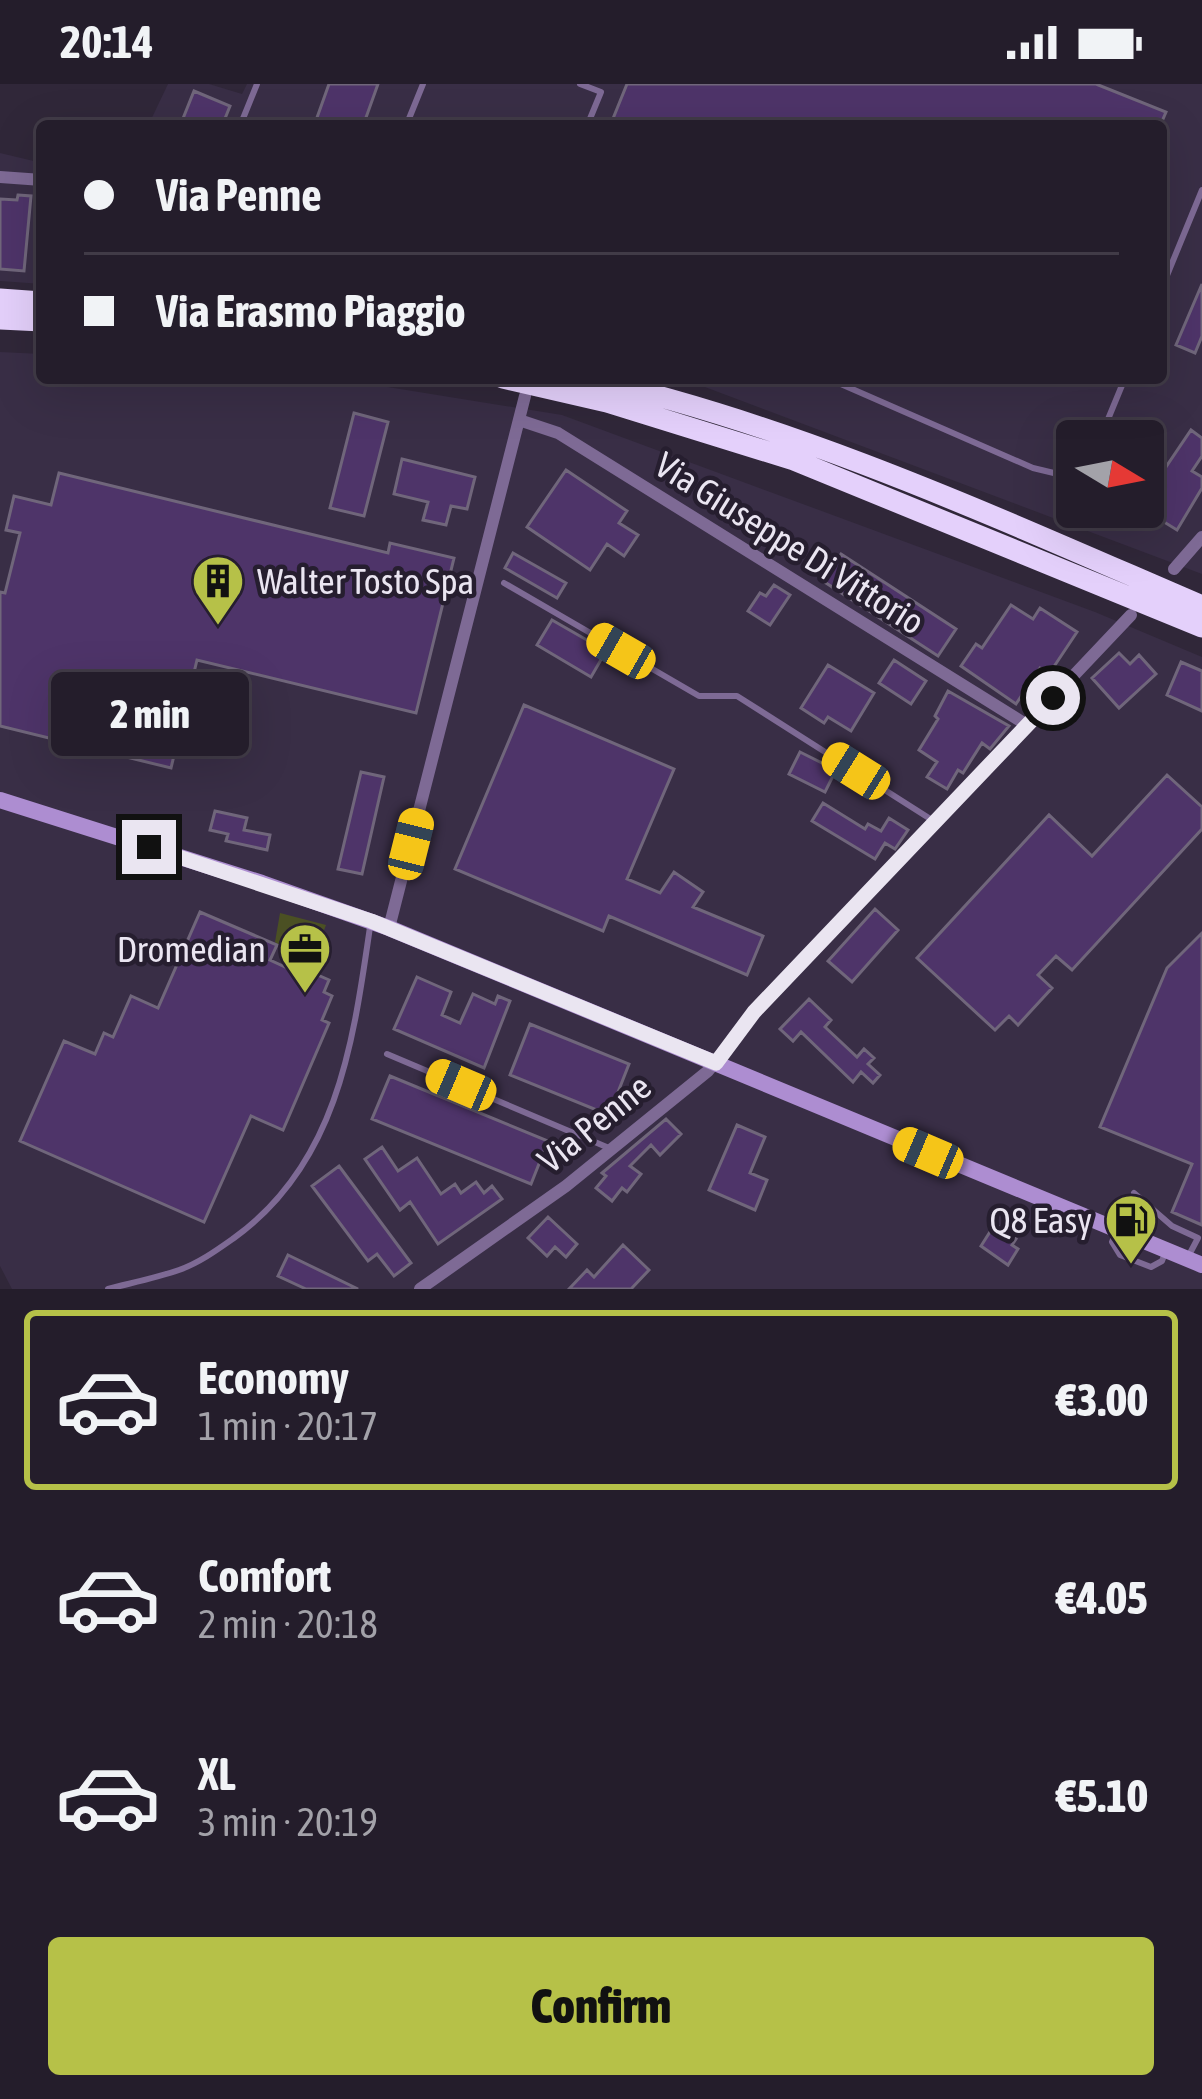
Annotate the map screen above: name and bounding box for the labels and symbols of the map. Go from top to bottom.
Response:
north arrow [1056,420,1164,528]
street label: Via Giuseppe Di Vittorio [648,443,932,643]
building icon: Walter Tosto Spa [190,553,246,627]
place label: Walter Tosto Spa [257,560,474,602]
car [581,617,661,685]
route start [1026,671,1080,725]
callout: 2 min [50,673,248,757]
car [816,737,896,805]
car [385,805,437,883]
route end [122,820,176,874]
office icon: Dromedian [277,921,333,995]
place label: Dromedian [117,928,266,970]
car [421,1054,501,1116]
street label: Via Penne [529,1065,659,1181]
car [888,1122,968,1184]
fuel station icon: Q8 Easy [1103,1192,1159,1266]
place label: Q8 Easy [990,1199,1092,1241]

